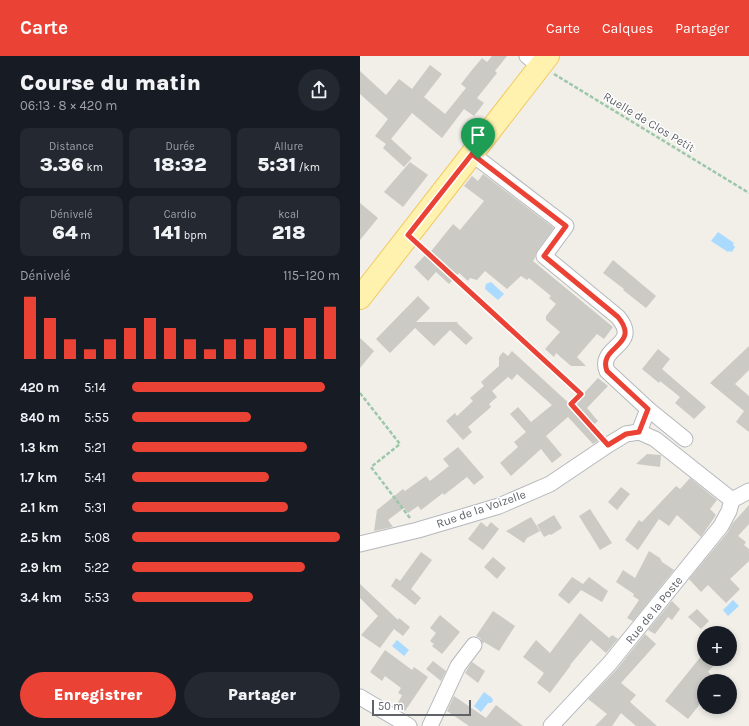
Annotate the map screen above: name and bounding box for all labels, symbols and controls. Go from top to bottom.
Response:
text: Carte [20,17,68,39]
text: Carte [546,20,580,37]
text: Calques [602,20,653,37]
text: Partager [675,20,729,37]
button: share [298,69,340,111]
text: Course du matin [20,70,201,96]
street label: Ruelle de Clos Petit [601,89,698,155]
text: 06:13 · 8 × 420 m [20,98,117,113]
pin [461,118,495,159]
icon: arrive [467,124,489,146]
text: Distance [49,140,94,153]
text: Durée [165,140,195,153]
text: Allure [274,140,303,153]
text: 3.36 [40,153,84,176]
text: 18:32 [153,153,207,176]
text: 5:31 [257,153,296,176]
text: km [84,161,103,174]
text: /km [296,161,320,174]
text: Dénivelé [50,208,93,221]
text: Cardio [164,208,196,221]
text: kcal [278,208,299,221]
text: 64 [52,221,78,244]
text: 141 [153,221,181,244]
text: 218 [272,221,306,244]
text: m [78,229,91,242]
text: bpm [181,229,207,242]
text: Dénivelé [20,268,71,283]
text: 115–120 m [283,268,340,283]
text: 420 m [20,380,59,395]
text: 5:14 [84,380,106,395]
text: 840 m [20,410,60,425]
text: 5:55 [84,410,109,425]
text: 1.3 km [20,440,59,455]
text: 5:21 [84,440,106,455]
text: 1.7 km [20,470,57,485]
text: 5:41 [84,470,106,485]
street label: Rue de la Voizelle [434,487,528,531]
text: 2.1 km [20,500,59,515]
text: 5:31 [84,500,106,515]
text: 2.5 km [20,530,62,545]
text: 5:08 [84,530,110,545]
text: 2.9 km [20,560,62,575]
text: 5:22 [84,560,109,575]
street label: Rue de la Poste [623,573,685,647]
text: 3.4 km [20,590,62,605]
text: 5:53 [84,590,109,605]
map controls [697,626,737,714]
button: + [697,626,737,666]
button: Enregistrer [20,672,176,718]
button: Partager [184,672,340,718]
button: − [697,674,737,714]
scale bar [372,698,471,717]
text: 50 m [378,700,404,713]

